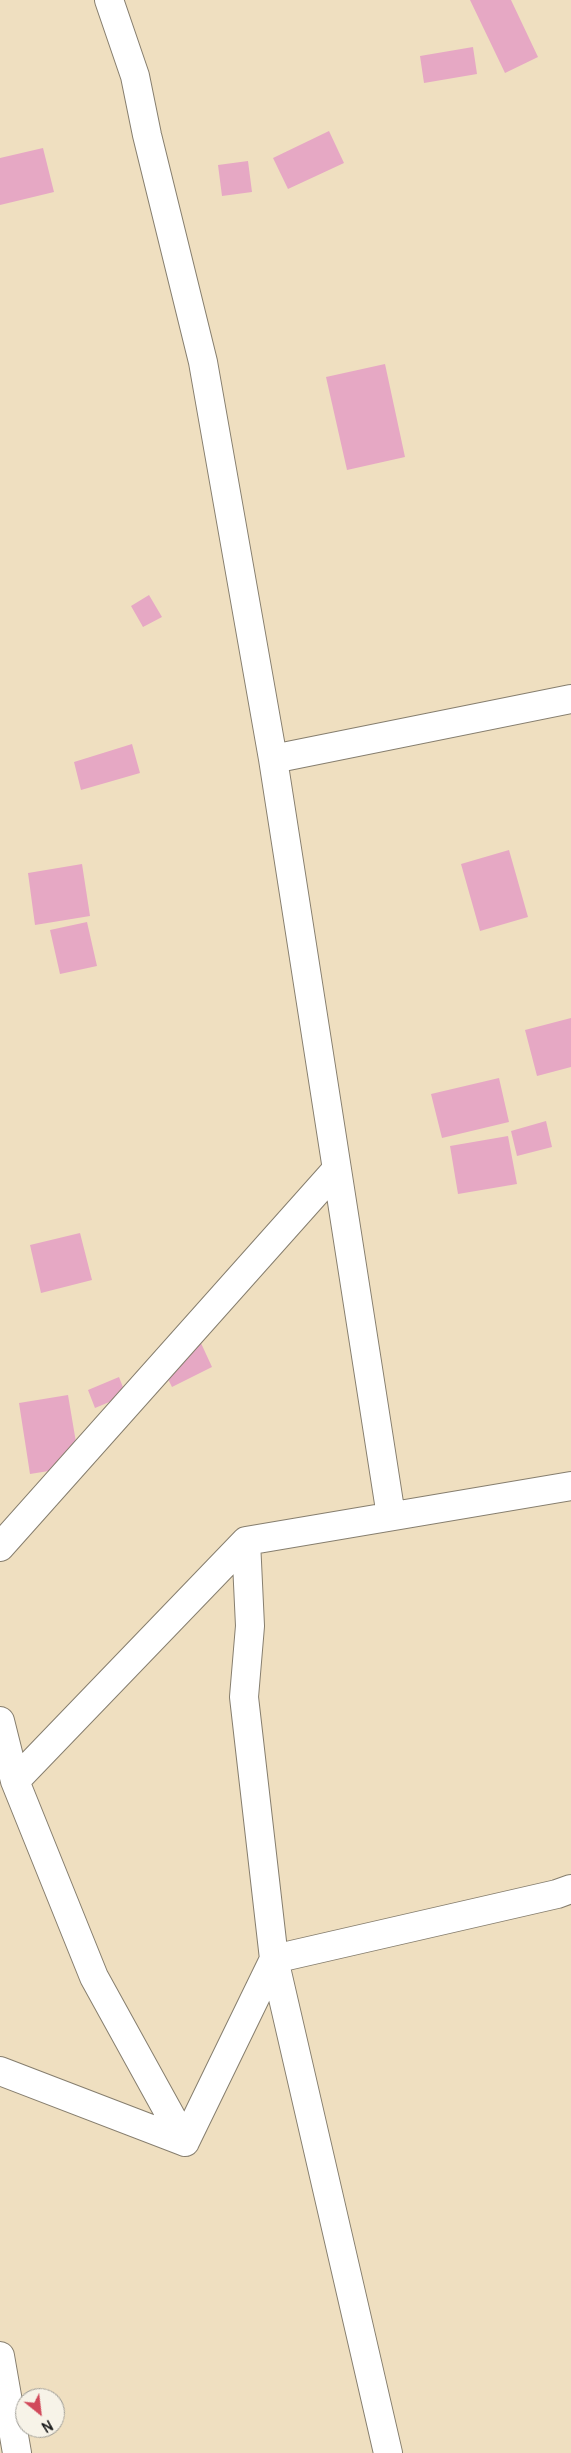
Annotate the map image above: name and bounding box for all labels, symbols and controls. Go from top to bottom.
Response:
north arrow [15,2388,65,2438]
text: N [39,2416,55,2435]

